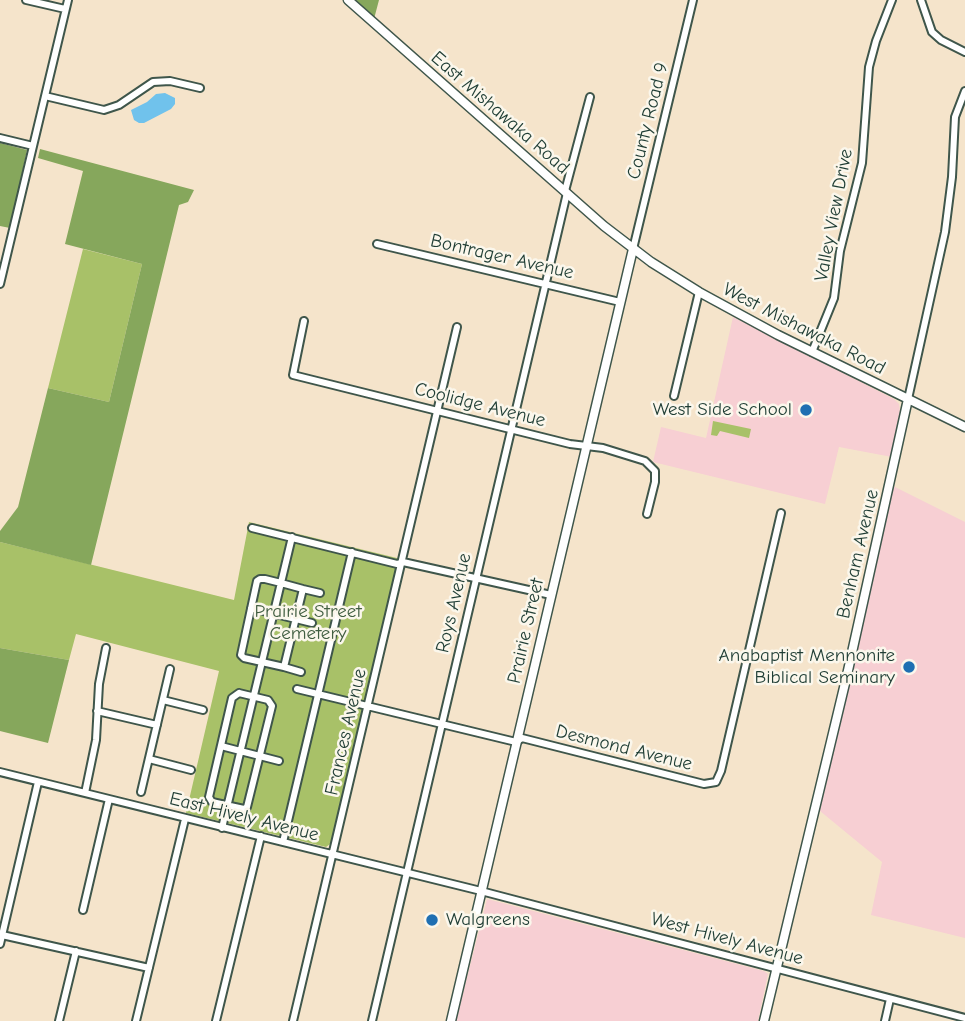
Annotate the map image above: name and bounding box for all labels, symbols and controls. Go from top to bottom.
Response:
street label: East Mishawaka Road [426,47,574,179]
street label: County Road 9 [622,60,674,182]
street label: Valley View Drive [810,147,858,283]
street label: Bontrager Avenue [428,229,576,285]
street label: West Mishawaka Road [719,278,889,380]
street label: Coolidge Avenue [412,378,548,432]
place label: West Side School [653,399,792,421]
marker: West Side School [798,402,814,418]
street label: Benham Avenue [832,487,884,621]
street label: Roys Avenue [431,551,477,655]
street label: Prairie Street [503,576,549,686]
park label: Prairie Street Cemetery [254,601,362,645]
place label: Anabaptist Mennonite Biblical Seminary [719,645,895,689]
marker: Anabaptist Mennonite Biblical Seminary [901,659,917,675]
street label: Frances Avenue [320,666,372,798]
street label: Desmond Avenue [553,720,695,776]
street label: East Hively Avenue [167,787,321,847]
street label: West Hively Avenue [649,908,805,970]
place label: Walgreens [446,909,530,931]
marker: Walgreens [424,912,440,928]

